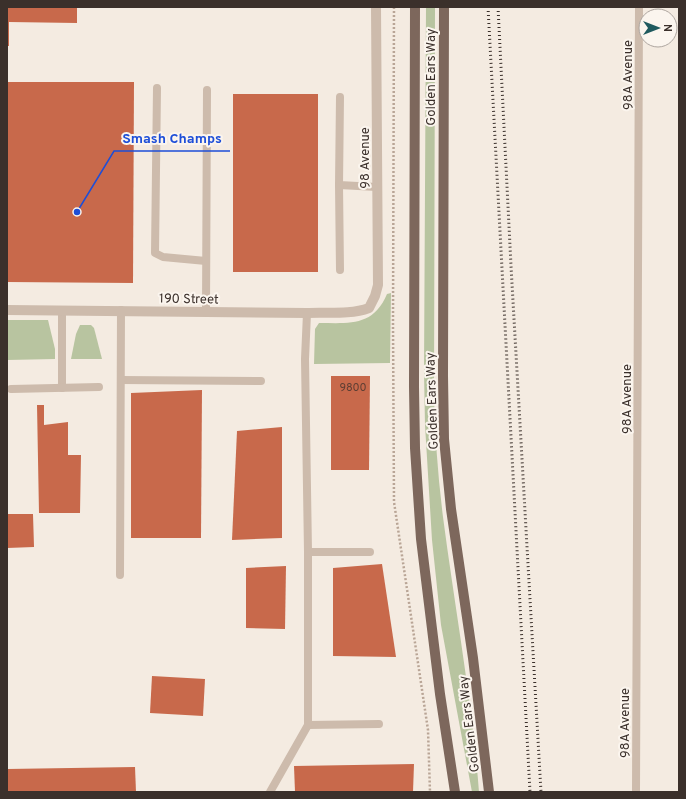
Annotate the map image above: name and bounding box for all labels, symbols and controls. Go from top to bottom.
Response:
north arrow [638,8,678,48]
text: N [660,24,674,32]
street label: Golden Ears Way [424,28,440,126]
street label: 98A Avenue [621,40,637,110]
callout: Smash Champs [114,125,230,151]
street label: 98 Avenue [358,127,374,189]
text: Smash Champs [122,131,222,148]
street label: 190 Street [159,291,219,309]
street label: Golden Ears Way [423,352,443,450]
street label: 98A Avenue [620,364,636,434]
house number: 9800 [339,381,367,395]
street label: Golden Ears Way [456,674,484,773]
street label: 98A Avenue [618,688,634,758]

